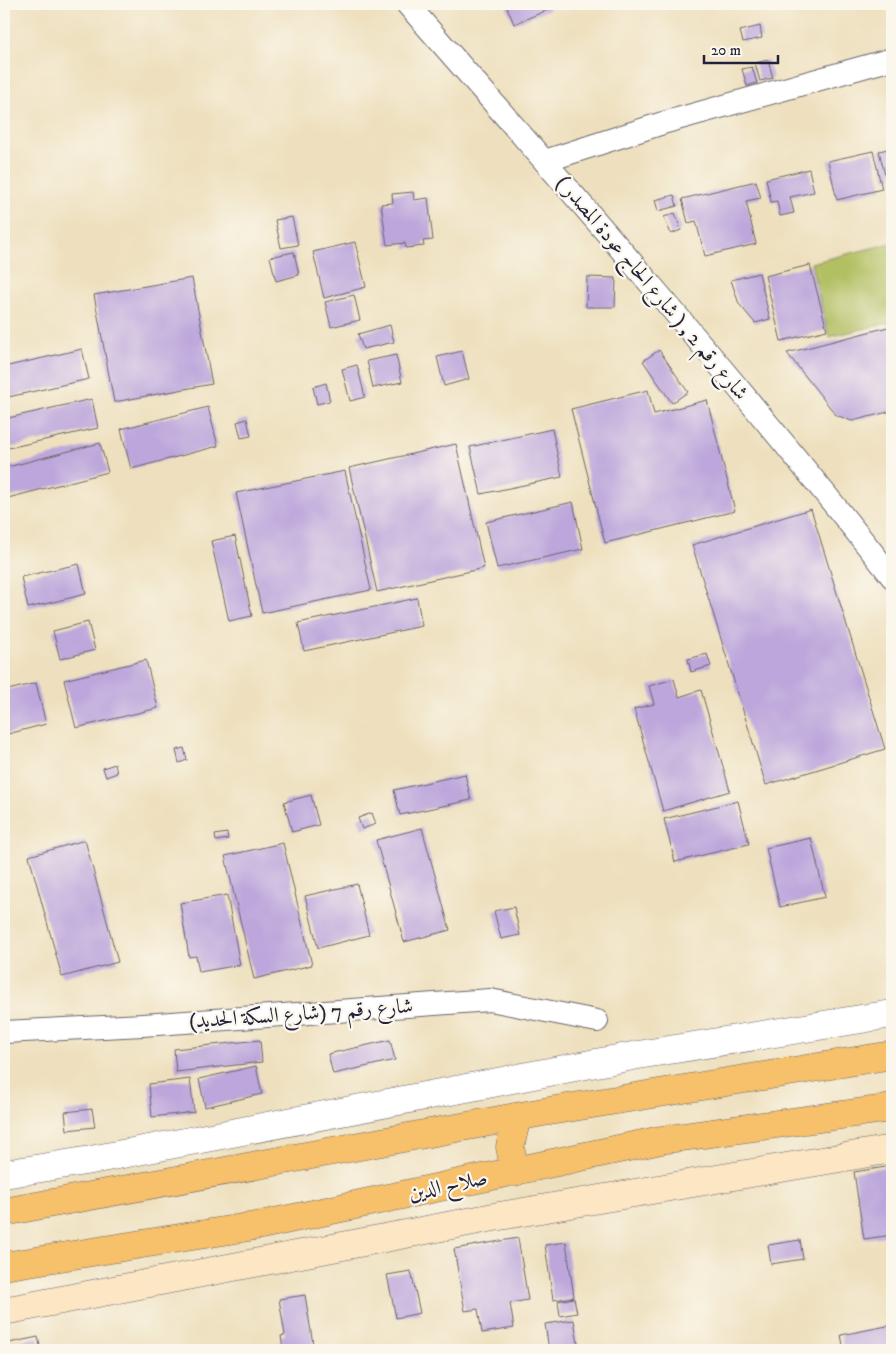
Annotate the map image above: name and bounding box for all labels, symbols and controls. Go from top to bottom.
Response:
scale bar [704,32,777,64]
text: 20 m [711,41,741,60]
street label: شارع رقم 2 , ( شارع الحاج عودة المصدر ) [546,170,754,410]
street label: شارع رقم 7 (شارع السكة الحديد) [188,993,414,1041]
street label: صلاح الدين [406,1165,491,1212]

